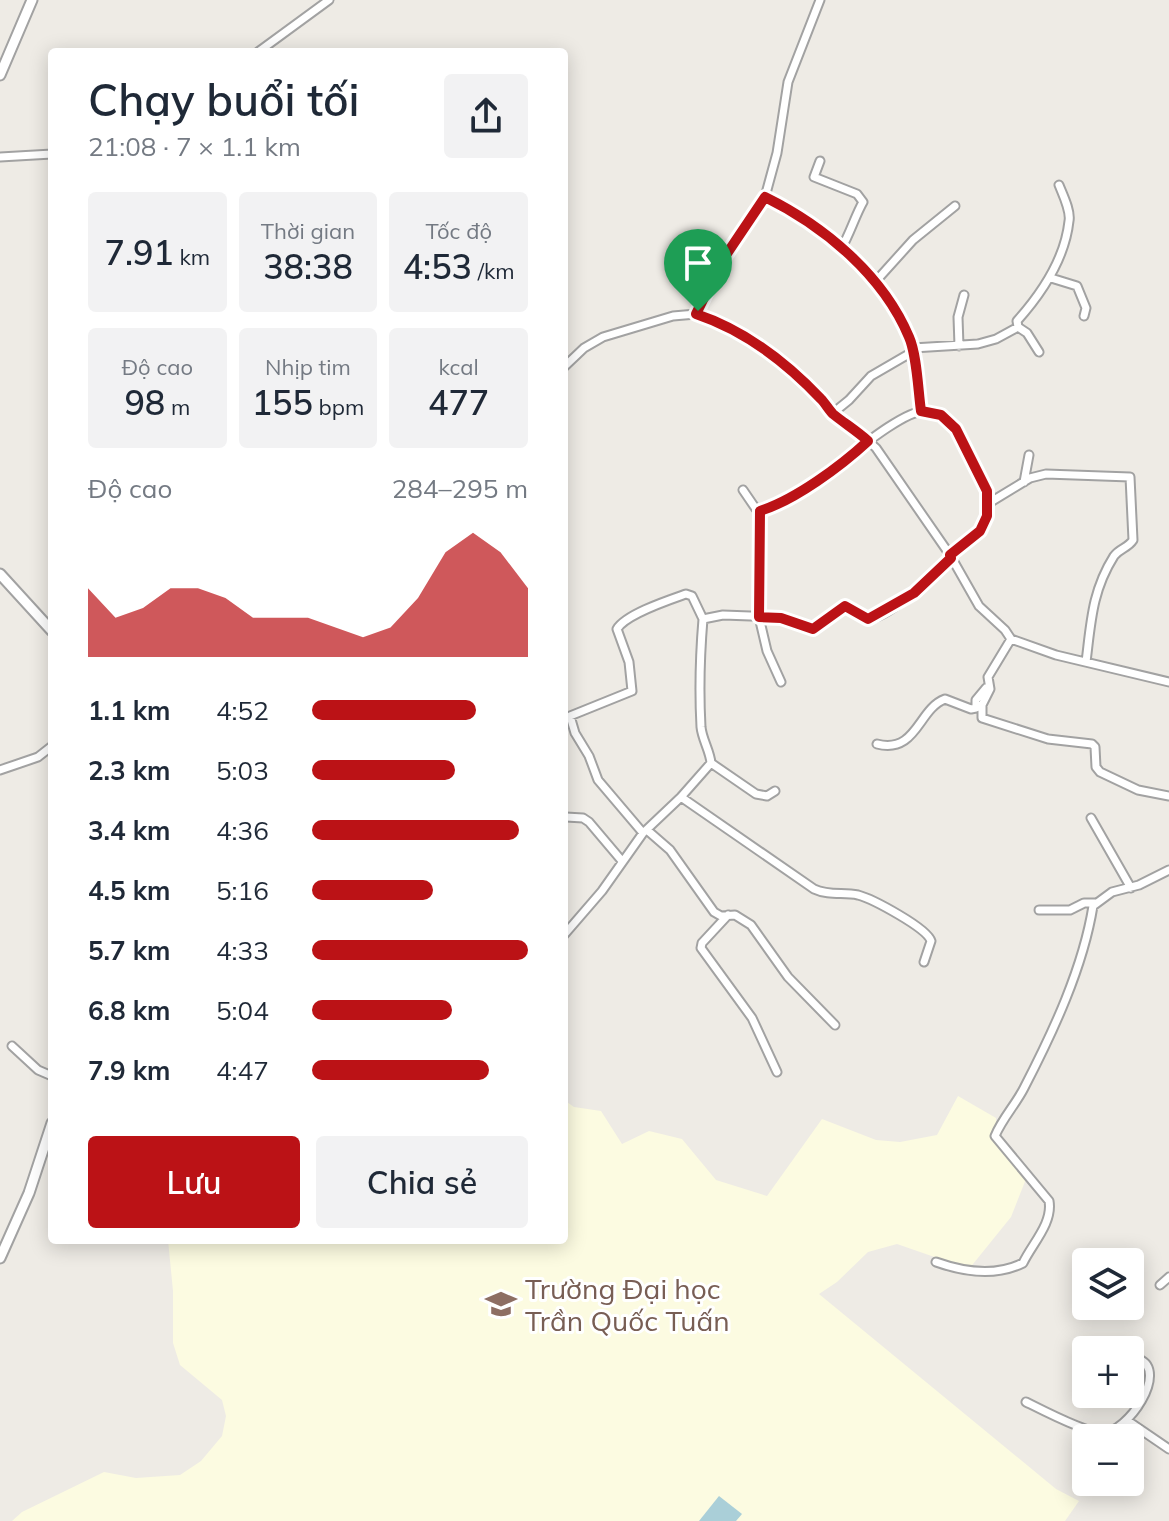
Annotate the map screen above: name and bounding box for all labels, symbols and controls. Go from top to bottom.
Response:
text: Chạy buổi tối [88,72,359,127]
button: share [444,74,528,158]
text: 21:08 · 7 × 1.1 km [88,130,301,163]
text: Thời gian [261,217,355,245]
text: Tốc độ [425,217,492,245]
pin [664,229,732,311]
text: 7.91 [105,231,174,274]
icon: arrive [676,241,720,285]
text: km [174,243,210,271]
text: 38:38 [263,245,353,288]
text: 4:53 [403,245,472,288]
text: /km [472,257,515,285]
text: Độ cao [122,353,193,381]
text: Nhịp tim [265,353,351,381]
text: kcal [439,353,479,381]
text: 98 [124,381,165,424]
text: 155 [252,381,313,424]
text: 477 [428,381,489,424]
text: m [165,393,190,421]
text: bpm [313,393,364,421]
text: Độ cao [88,472,172,505]
text: 284–295 m [392,472,528,505]
text: 1.1 km [88,694,171,727]
text: 4:52 [216,694,269,727]
text: 2.3 km [88,754,171,787]
text: 5:03 [216,754,269,787]
text: 3.4 km [88,814,171,847]
text: 4:36 [216,814,269,847]
text: 4.5 km [88,874,171,907]
text: 5:16 [216,874,269,907]
text: 5.7 km [88,934,171,967]
text: 4:33 [216,934,269,967]
text: 6.8 km [88,994,171,1027]
text: 5:04 [216,994,269,1027]
text: 7.9 km [88,1054,171,1087]
text: 4:47 [216,1054,269,1087]
button: Lưu [88,1136,300,1228]
button: Chia sẻ [316,1136,528,1228]
map controls [1072,1248,1144,1496]
button: layers [1072,1248,1144,1320]
place label: Trường Đại học Trần Quốc Tuấn [525,1271,730,1338]
school or university icon: Trường Đại học Trần Quốc Tuấn [484,1287,518,1321]
button: + [1072,1336,1144,1408]
button: − [1072,1424,1144,1496]

